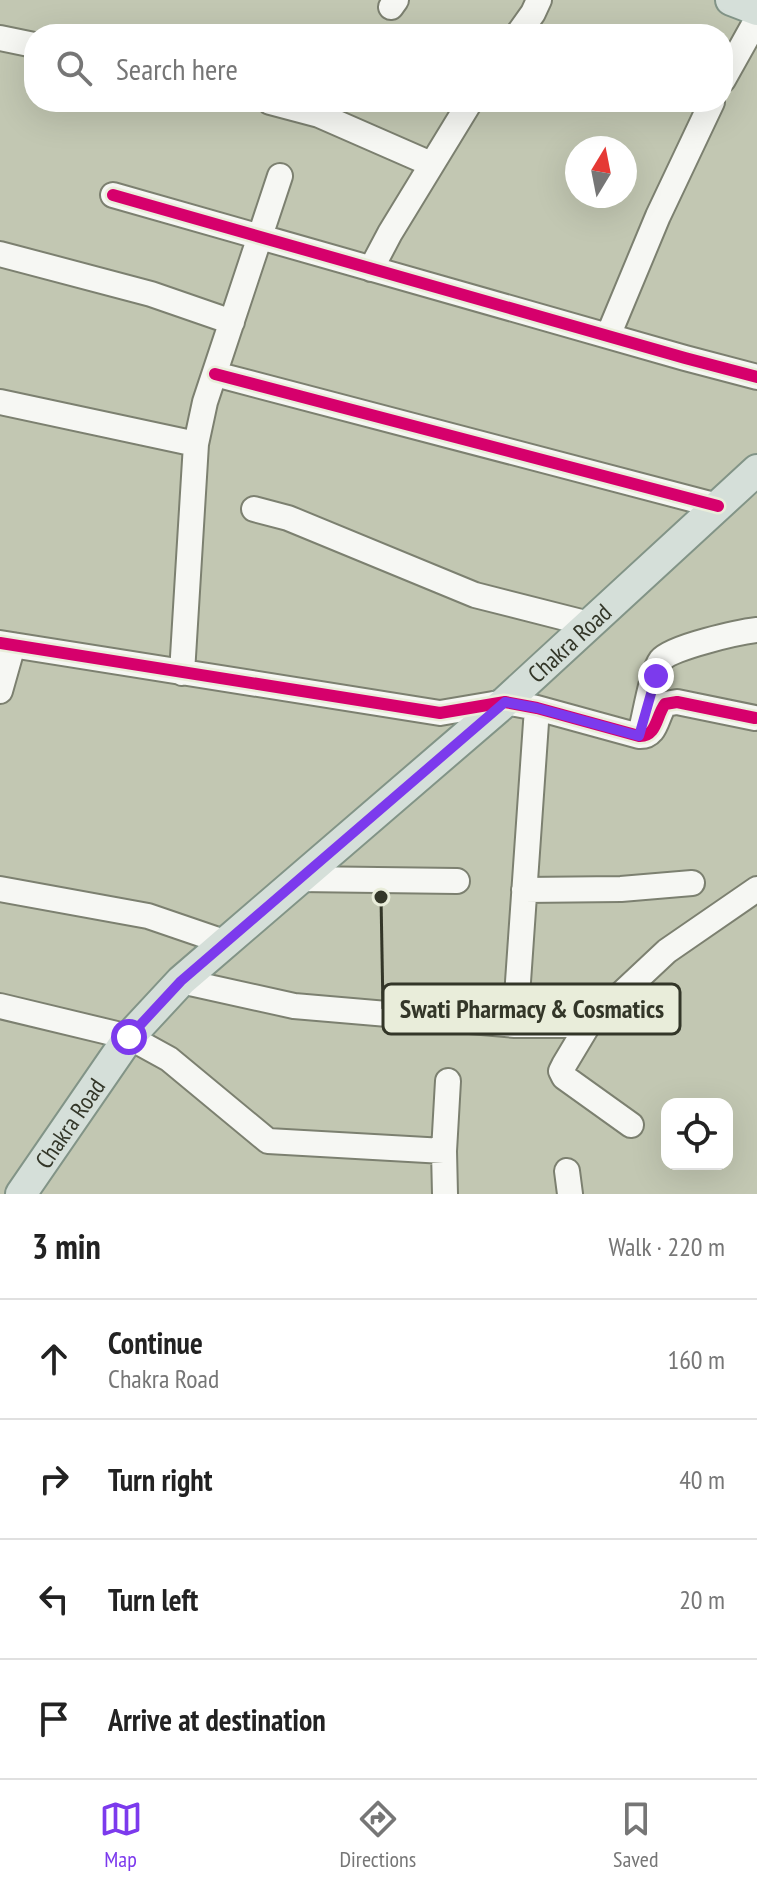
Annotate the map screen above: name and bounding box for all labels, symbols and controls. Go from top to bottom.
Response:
search box [24,24,733,112]
icon: search [52,46,96,90]
text: Search here [116,49,238,88]
north arrow [565,136,637,208]
street label: Chakra Road [521,597,618,689]
route end [638,658,674,694]
callout: Swati Pharmacy & Cosmatics [383,984,680,1034]
text: Swati Pharmacy & Cosmatics [400,992,664,1025]
route start [111,1019,147,1055]
street label: Chakra Road [28,1072,112,1174]
map controls [661,1098,733,1170]
button: locate [661,1098,733,1170]
text: 3 min [32,1224,101,1268]
text: Walk · 220 m [608,1230,725,1263]
text: Continue [108,1323,203,1362]
icon: ahead [32,1337,76,1381]
text: 160 m [667,1343,725,1376]
text: Chakra Road [108,1362,219,1395]
icon: right [32,1457,76,1501]
text: Turn right [108,1460,212,1499]
text: 40 m [679,1463,725,1496]
icon: left [32,1577,76,1621]
text: Turn left [108,1580,198,1619]
text: 20 m [679,1583,725,1616]
icon: arrive [32,1697,76,1741]
text: Arrive at destination [108,1700,326,1739]
tab: Map [99,1797,143,1873]
tab: Directions [340,1797,416,1873]
tab: Saved [613,1797,658,1873]

